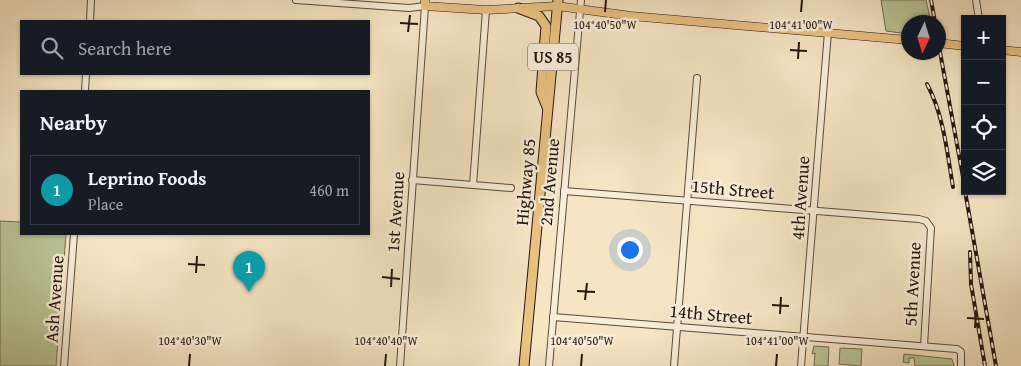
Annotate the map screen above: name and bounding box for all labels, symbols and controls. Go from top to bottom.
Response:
north arrow [901,15,946,60]
map controls [961,15,1006,195]
button: + [961,15,1006,60]
text: 104°40'50"W [573,16,637,33]
text: 104°41'00"W [769,16,833,33]
search box [20,20,370,75]
icon: search [38,34,66,62]
text: Search here [78,34,172,62]
road number: US 85 [528,44,578,70]
button: − [961,60,1006,105]
button: locate [961,105,1006,150]
text: Nearby [40,107,107,138]
street label: Highway 85 [508,137,542,227]
street label: 2nd Avenue [532,137,566,227]
button: layers [961,150,1006,195]
street label: 4th Avenue [784,155,816,241]
text: Leprino Foods [88,164,207,192]
street label: 1st Avenue [379,170,411,254]
street label: 15th Street [690,172,776,206]
text: 1 [53,178,61,202]
text: 460 m [309,178,349,202]
text: Place [88,192,123,216]
your location [617,237,643,263]
street label: 5th Avenue [896,241,928,327]
pin: 1 [233,251,265,292]
street label: Ash Avenue [37,254,71,344]
street label: 14th Street [668,297,754,331]
text: 104°40'30"W [158,332,222,349]
text: 104°40'40"W [354,332,418,349]
text: 104°40'50"W [550,332,614,349]
text: 104°41'00"W [745,332,809,349]

